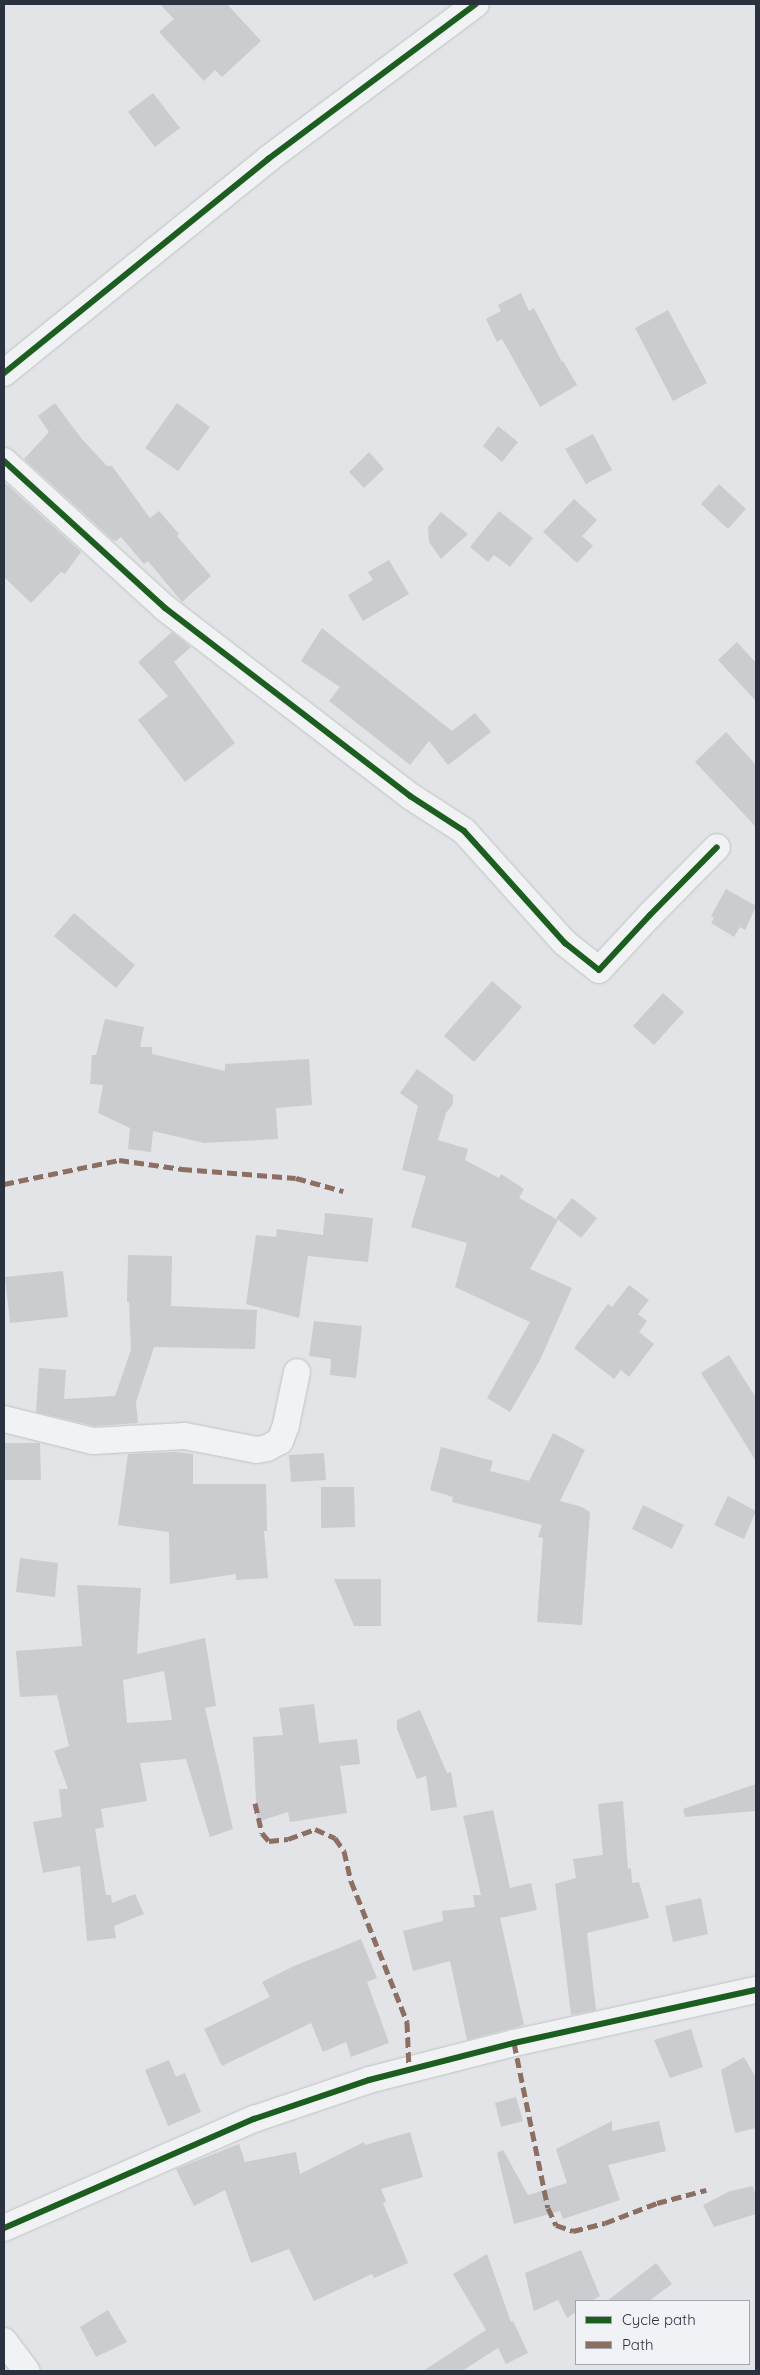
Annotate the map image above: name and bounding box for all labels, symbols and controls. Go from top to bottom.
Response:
legend [575,2300,750,2365]
text: Cycle path [622,2310,696,2329]
text: Path [622,2335,654,2354]

